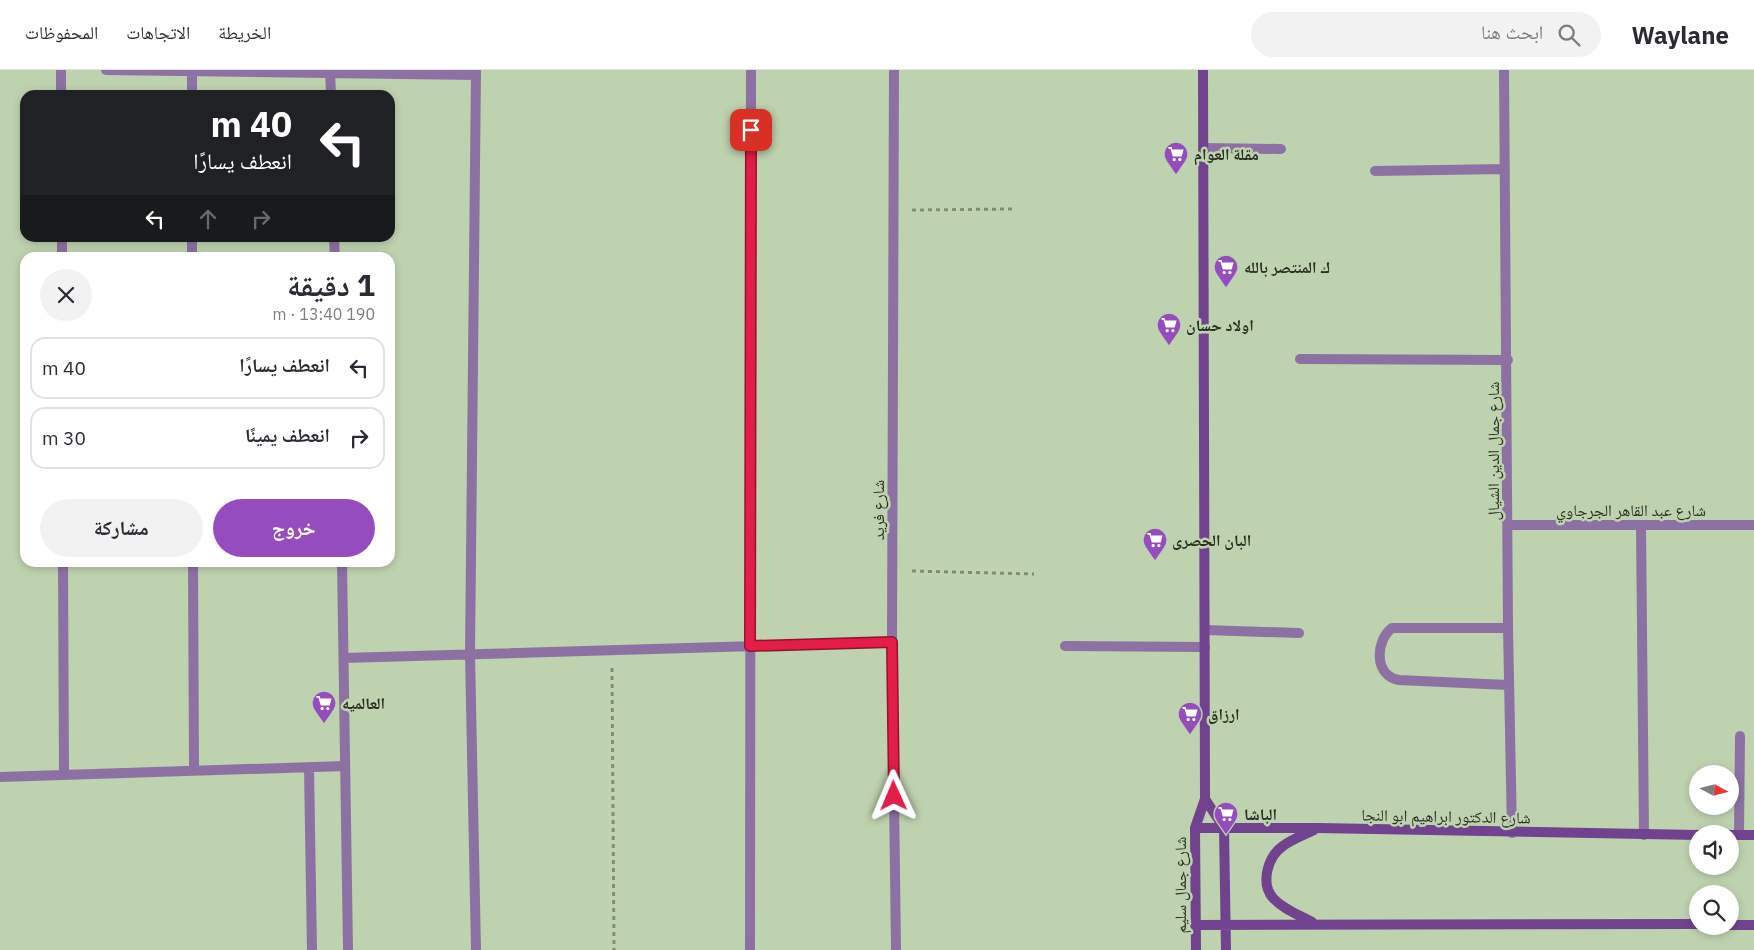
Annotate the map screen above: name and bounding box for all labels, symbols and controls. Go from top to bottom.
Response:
search box [1251,12,1601,57]
text: Waylane [1631,19,1729,51]
text: ابحث هنا [1481,20,1543,44]
text: المحفوظات [25,21,98,44]
text: الاتجاهات [126,21,190,44]
text: الخريطة [218,21,271,44]
icon: search [1555,21,1583,49]
text: 40 m [210,101,292,147]
pin [730,109,772,151]
icon: left [310,110,375,175]
icon: arrive [737,116,765,144]
supermarket icon: مقلة العوام [1163,141,1189,175]
place label: مقلة العوام [1194,144,1259,166]
text: انعطف يسارًا [193,146,292,175]
icon: left [141,205,169,233]
icon: ahead [194,205,222,233]
icon: right [247,205,275,233]
supermarket icon: ك المنتصر بالله [1213,254,1239,288]
place label: ك المنتصر بالله [1244,257,1330,277]
text: 1 دقيقة [287,265,375,304]
button: close [40,269,92,321]
text: 190 m · 13:40 [273,304,375,324]
supermarket icon: اولاد حسان [1156,312,1182,346]
place label: اولاد حسان [1186,315,1254,335]
text: انعطف يسارًا [239,353,330,377]
icon: left [345,354,373,382]
text: 40 m [42,356,86,380]
street label: شارع جمال الدين الشيال [1483,382,1504,520]
text: انعطف يمينًا [245,423,330,447]
icon: right [345,424,373,452]
text: 30 m [42,426,86,450]
street label: شارع فريد [868,480,889,540]
button: مشاركة [40,499,203,557]
button: خروج [213,499,375,557]
street label: شارع عبد القاهر الجرجاوي [1556,500,1706,523]
supermarket icon: البان الحصرى [1142,527,1168,561]
place label: البان الحصرى [1172,530,1251,550]
supermarket icon: العالميه [311,690,337,724]
place label: العالميه [342,693,385,713]
supermarket icon: ارزاق [1177,701,1203,735]
place label: ارزاق [1208,704,1240,724]
north arrow [1689,765,1739,815]
map controls [1689,765,1739,935]
position arrow [867,769,919,821]
supermarket icon: الباشا [1213,801,1239,835]
place label: الباشا [1244,804,1277,824]
street label: شارع الدكتور ابراهيم ابو النجا [1361,805,1531,828]
button: sound [1689,825,1739,875]
street label: شارع جمال سليم [1170,837,1191,933]
button: search [1689,885,1739,935]

